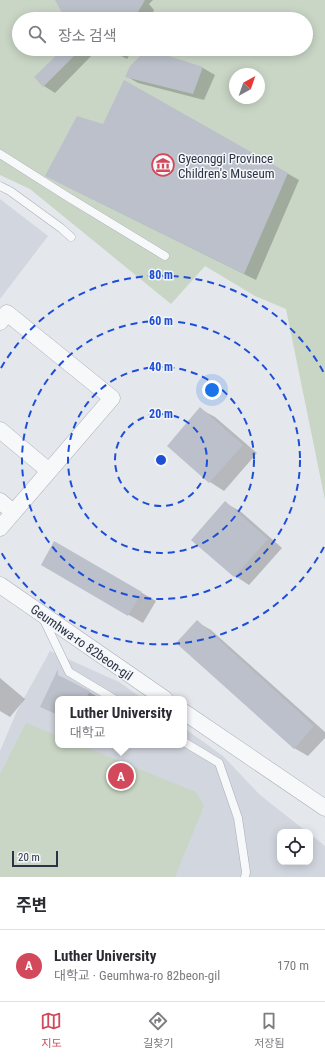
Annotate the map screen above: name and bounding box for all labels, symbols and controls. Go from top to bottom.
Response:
search box [12,12,313,56]
icon: search [26,23,48,45]
text: 장소 검색 [58,27,117,45]
north arrow [229,68,265,104]
place label: Gyeonggi Province Children's Museum [178,151,275,181]
museum icon: Gyeonggi Province Children's Museum [150,152,176,178]
text: 80 m [149,268,173,282]
text: 60 m [149,314,173,328]
text: 40 m [149,360,173,374]
your location [202,380,222,400]
text: 20 m [149,407,173,421]
centre of rings [154,453,168,467]
street label: Geumhwa-ro 82beon-gil [28,602,136,683]
popup [55,696,187,748]
text: Luther University [70,704,172,722]
text: 대학교 [70,725,106,740]
pin: A [108,761,134,791]
map controls [277,829,313,865]
button: locate [277,829,313,865]
scale bar [12,849,58,868]
text: 20 m [18,851,40,864]
text: 주변 [16,895,47,915]
text: Luther University [54,947,156,965]
text: A [25,958,33,973]
text: 170 m [277,958,309,973]
text: 대학교 · Geumhwa-ro 82beon-gil [54,968,220,983]
tab: 지도 [40,1010,62,1050]
tab: 길찾기 [143,1010,174,1050]
tab: 저장됨 [254,1010,285,1050]

